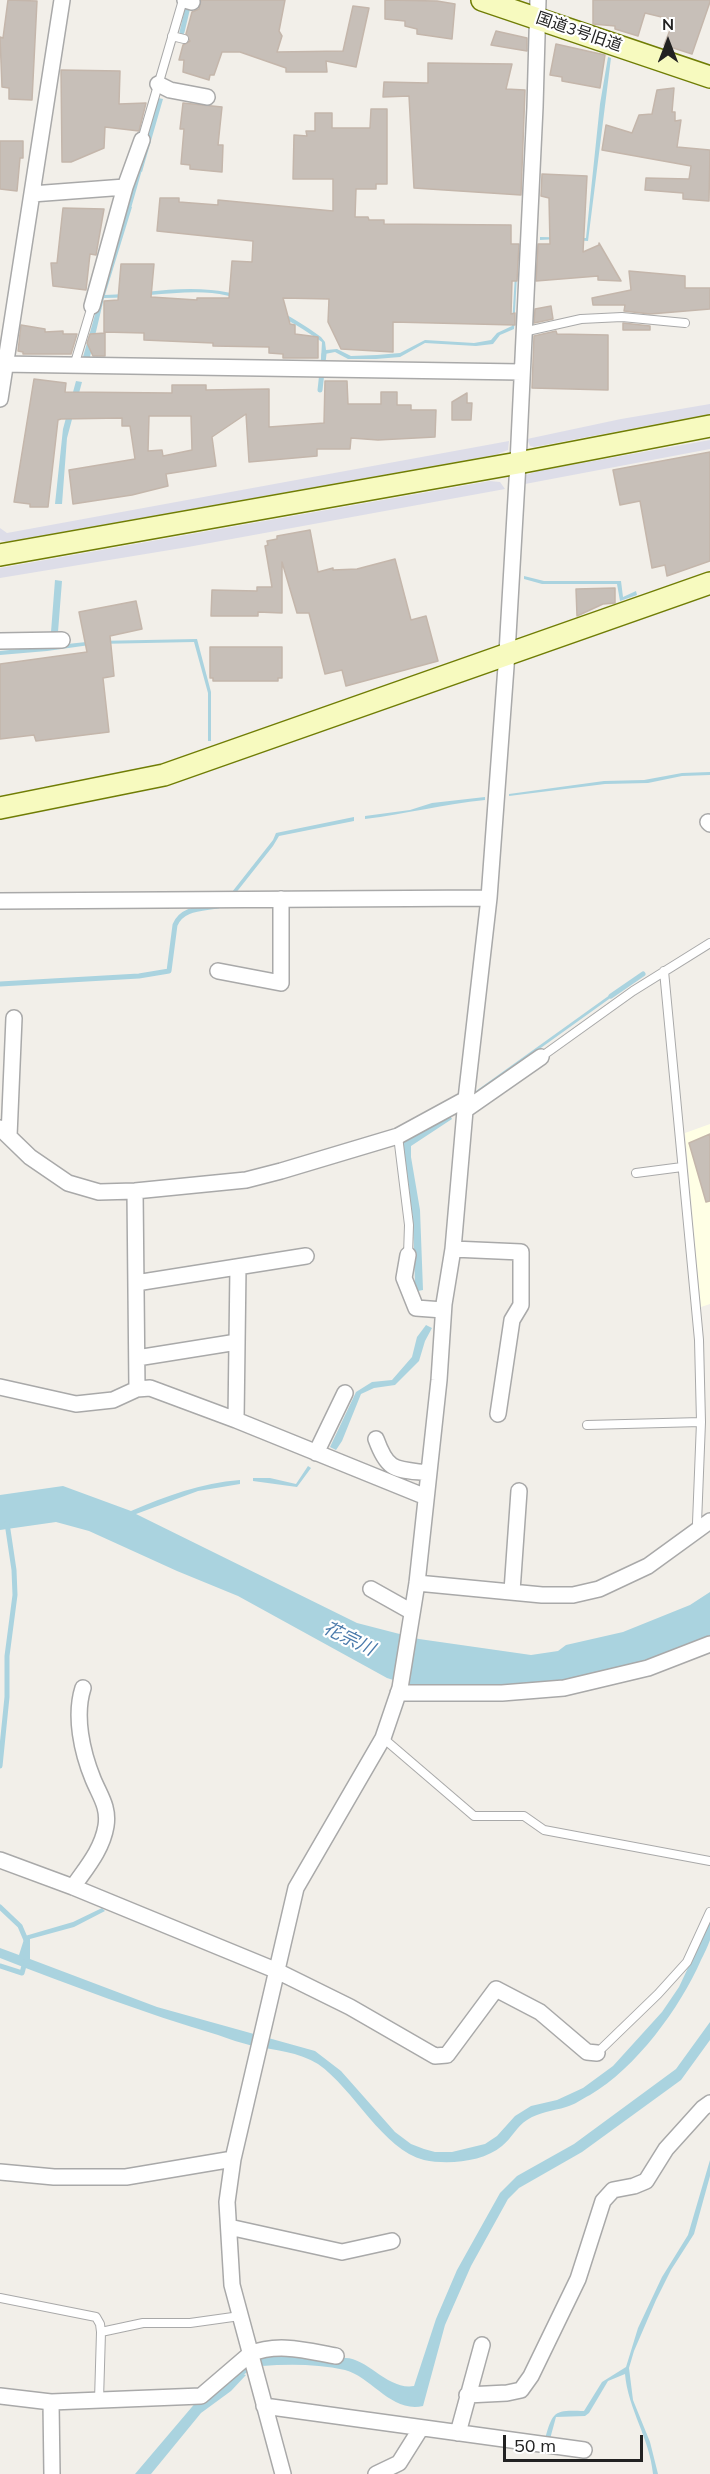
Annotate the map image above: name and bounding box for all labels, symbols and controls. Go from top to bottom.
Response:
street label: 国道3号旧道 [534,8,624,56]
north arrow [638,12,698,72]
text: N [662,14,674,34]
water label: 花宗川 [320,1617,378,1661]
scale bar [506,2423,646,2461]
text: 50 m [514,2434,556,2457]

